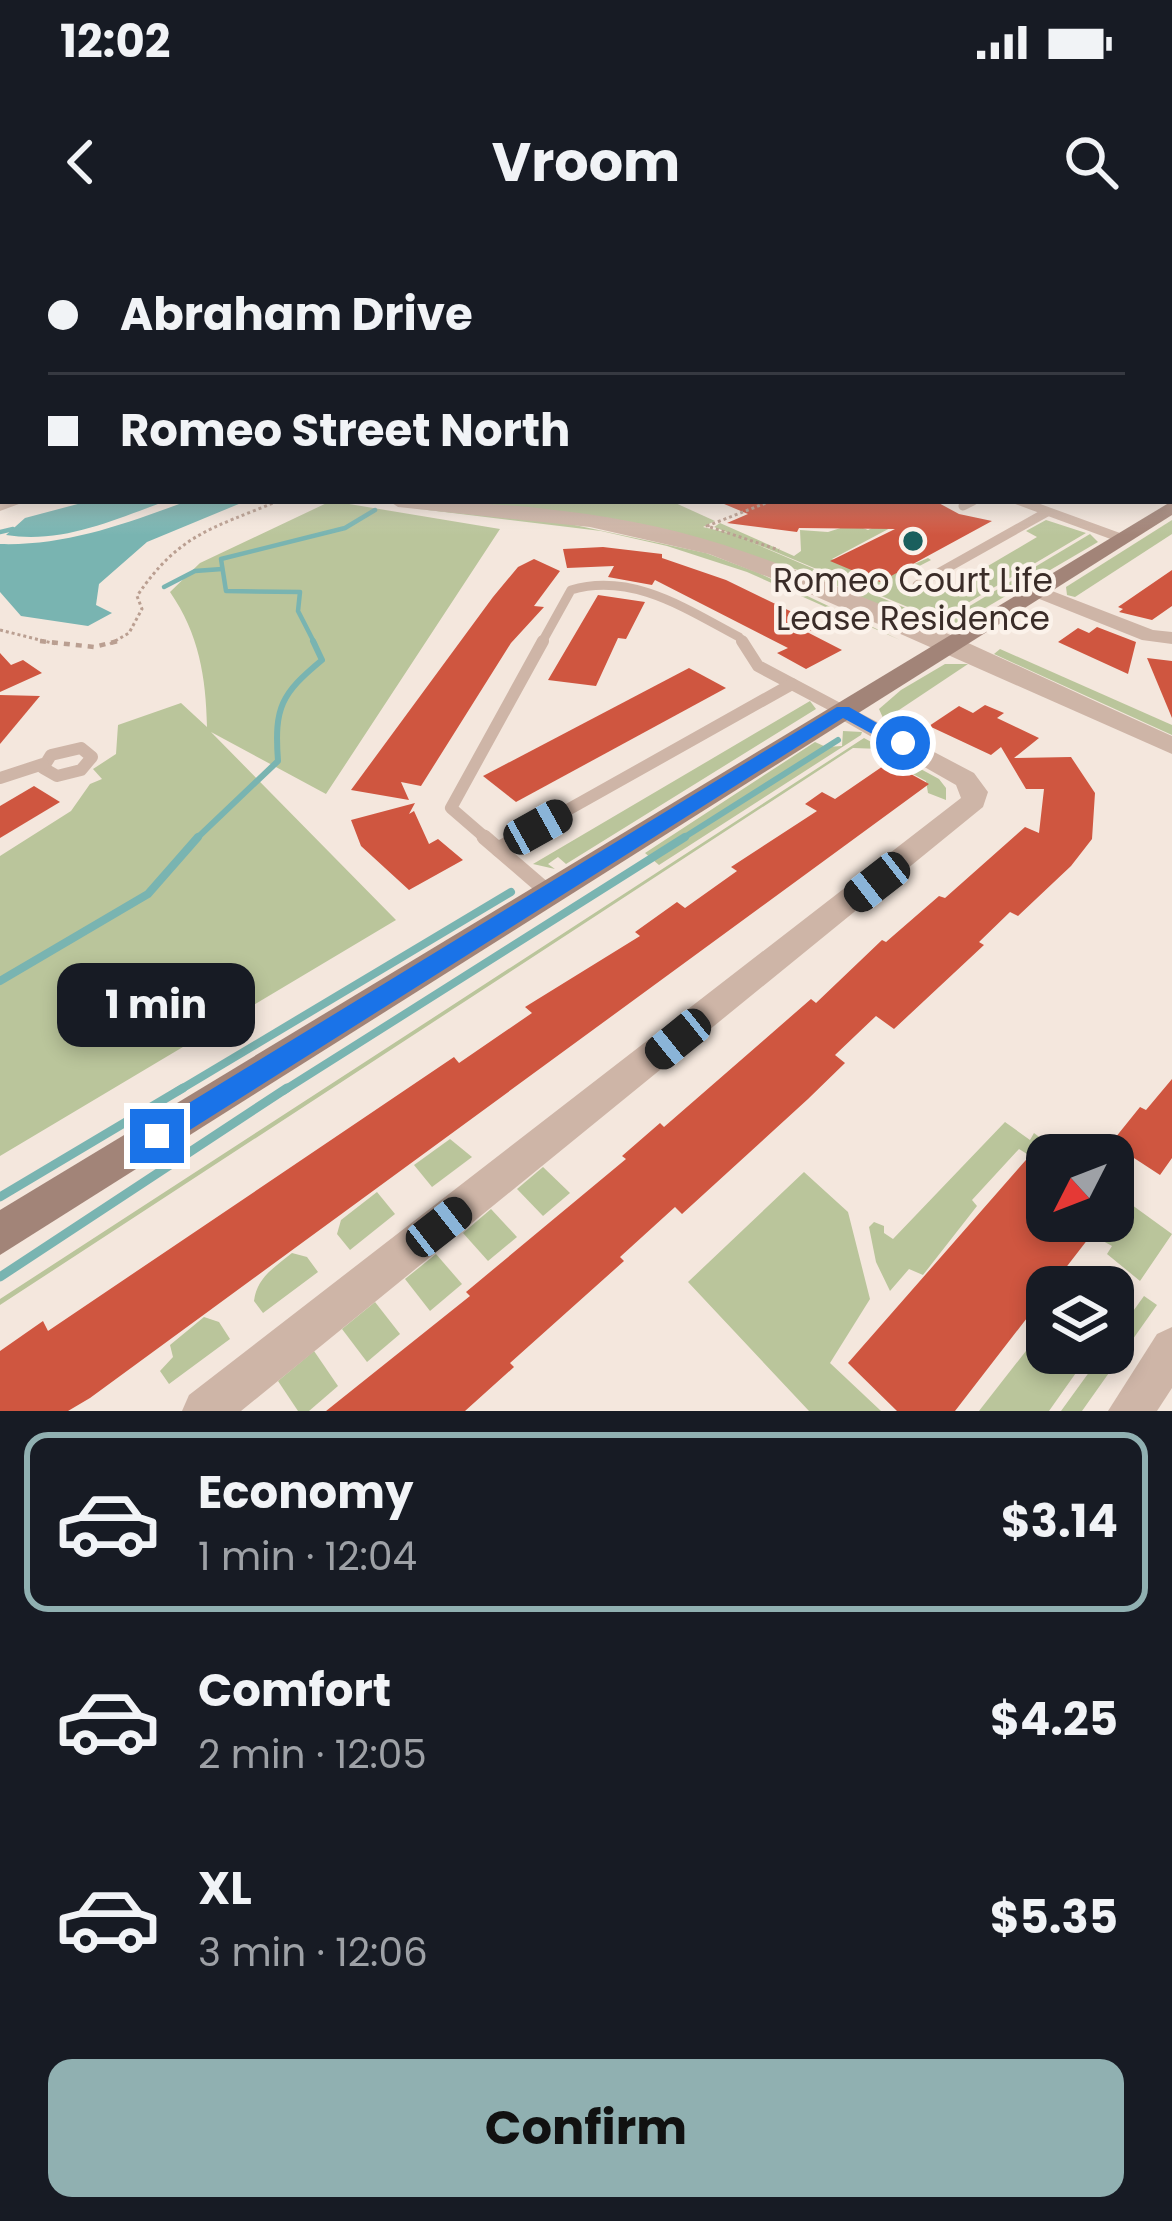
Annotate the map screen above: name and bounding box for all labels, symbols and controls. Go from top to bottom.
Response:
text: 12:02 [60,10,170,73]
text: Vroom [492,124,680,200]
icon: back [48,129,114,195]
icon: search [1058,129,1124,195]
text: Abraham Drive [120,283,473,346]
text: Romeo Street North [120,399,570,462]
marker: Romeo Court Life Lease Residence [900,528,926,554]
place label: Romeo Court Life Lease Residence [773,557,1053,642]
route start [876,716,930,770]
car [498,794,578,860]
car [838,846,916,918]
callout: 1 min [58,962,256,1046]
text: 1 min [105,977,207,1032]
car [639,1002,717,1076]
route end [130,1109,184,1163]
north arrow [1026,1134,1134,1242]
map controls [1026,1134,1134,1374]
car [400,1191,478,1263]
button: layers [1026,1266,1134,1374]
text: Economy [198,1461,413,1524]
icon: car [54,1468,162,1576]
text: $3.14 [1001,1490,1118,1553]
text: 1 min · 12:04 [198,1529,417,1584]
text: Comfort [198,1659,391,1722]
icon: car [54,1666,162,1774]
text: $4.25 [990,1688,1118,1751]
text: 2 min · 12:05 [198,1727,427,1782]
text: XL [198,1857,252,1920]
icon: car [54,1864,162,1972]
text: $5.35 [990,1886,1118,1949]
text: 3 min · 12:06 [198,1925,428,1980]
button: Confirm [48,2059,1124,2197]

